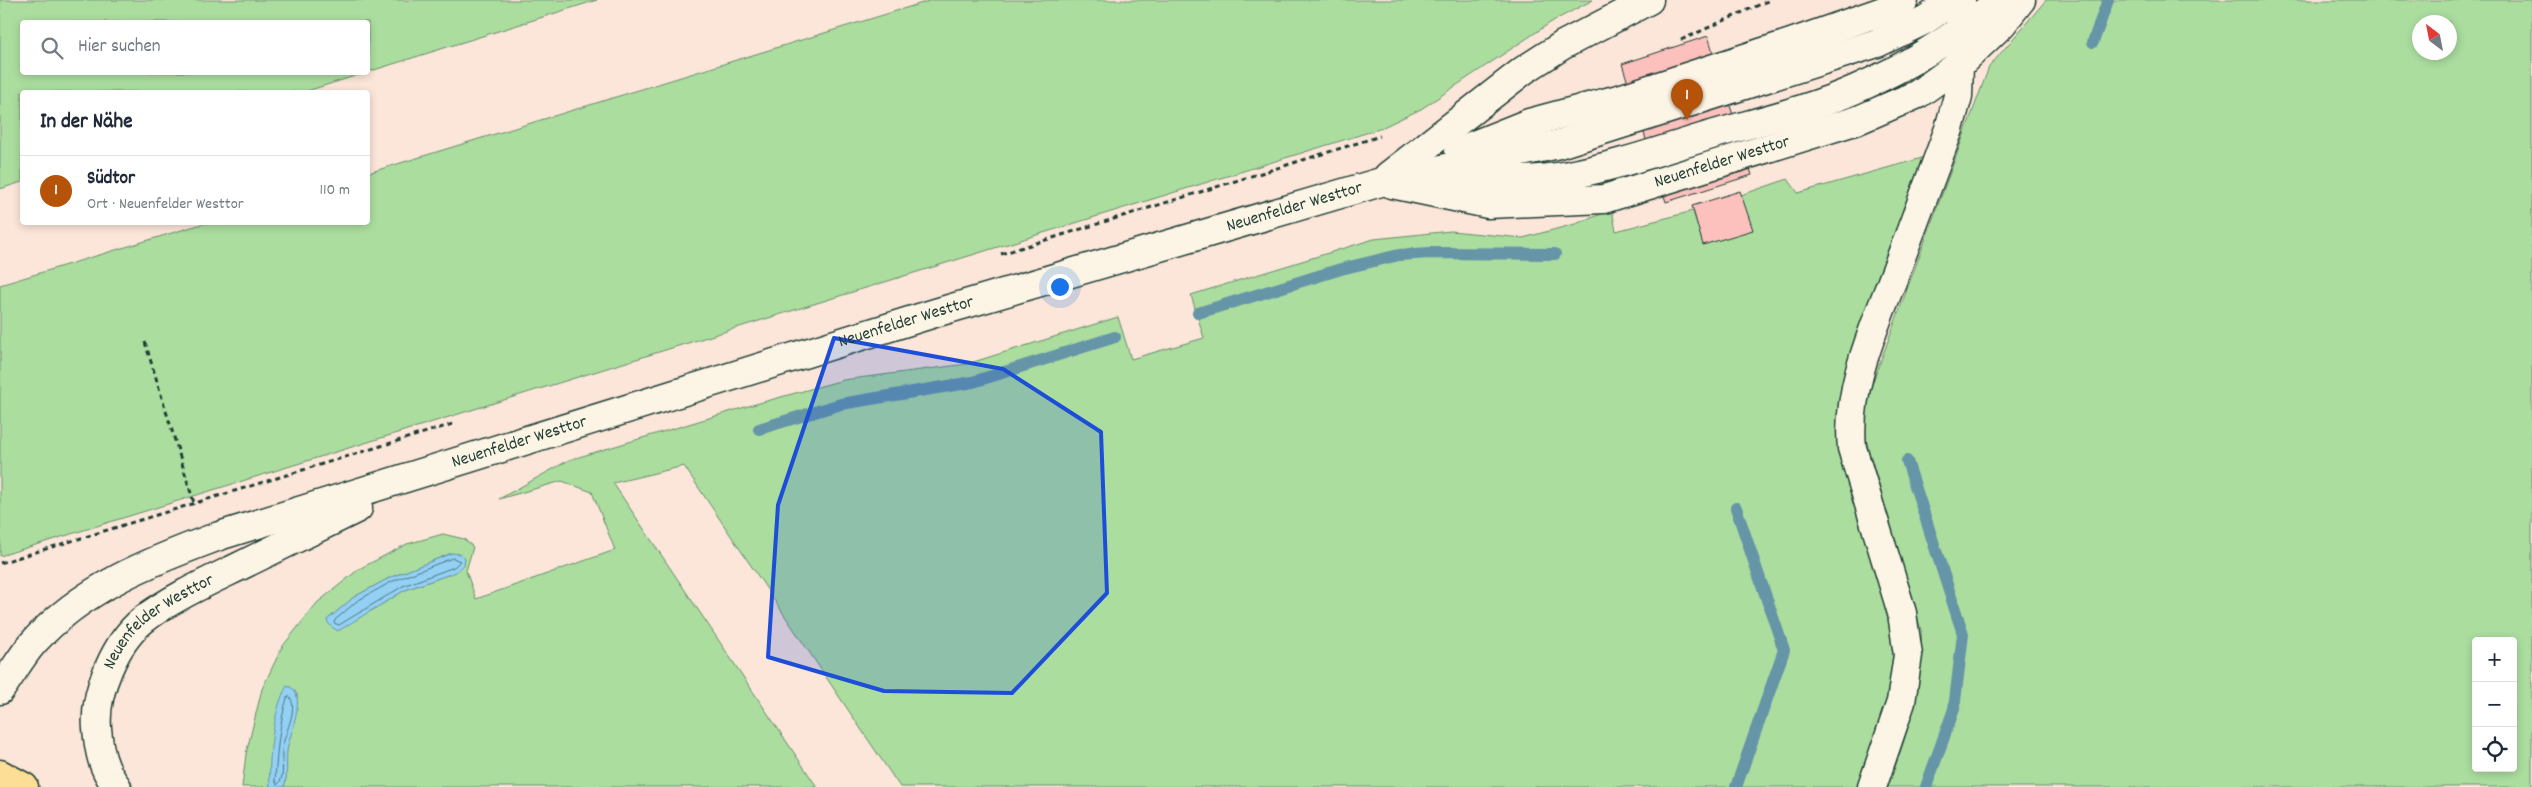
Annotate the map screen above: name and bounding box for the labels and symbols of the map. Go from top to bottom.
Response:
north arrow [2412,15,2457,60]
pin: 1 [1671,79,1703,120]
street label: Neuenfelder Westtor [1651,129,1793,195]
street label: Neuenfelder Westtor [1224,176,1366,239]
your location [1047,274,1073,300]
street label: Neuenfelder Westtor [835,290,977,355]
street label: Neuenfelder Westtor [449,410,591,475]
street label: Neuenfelder Westtor [97,568,218,674]

